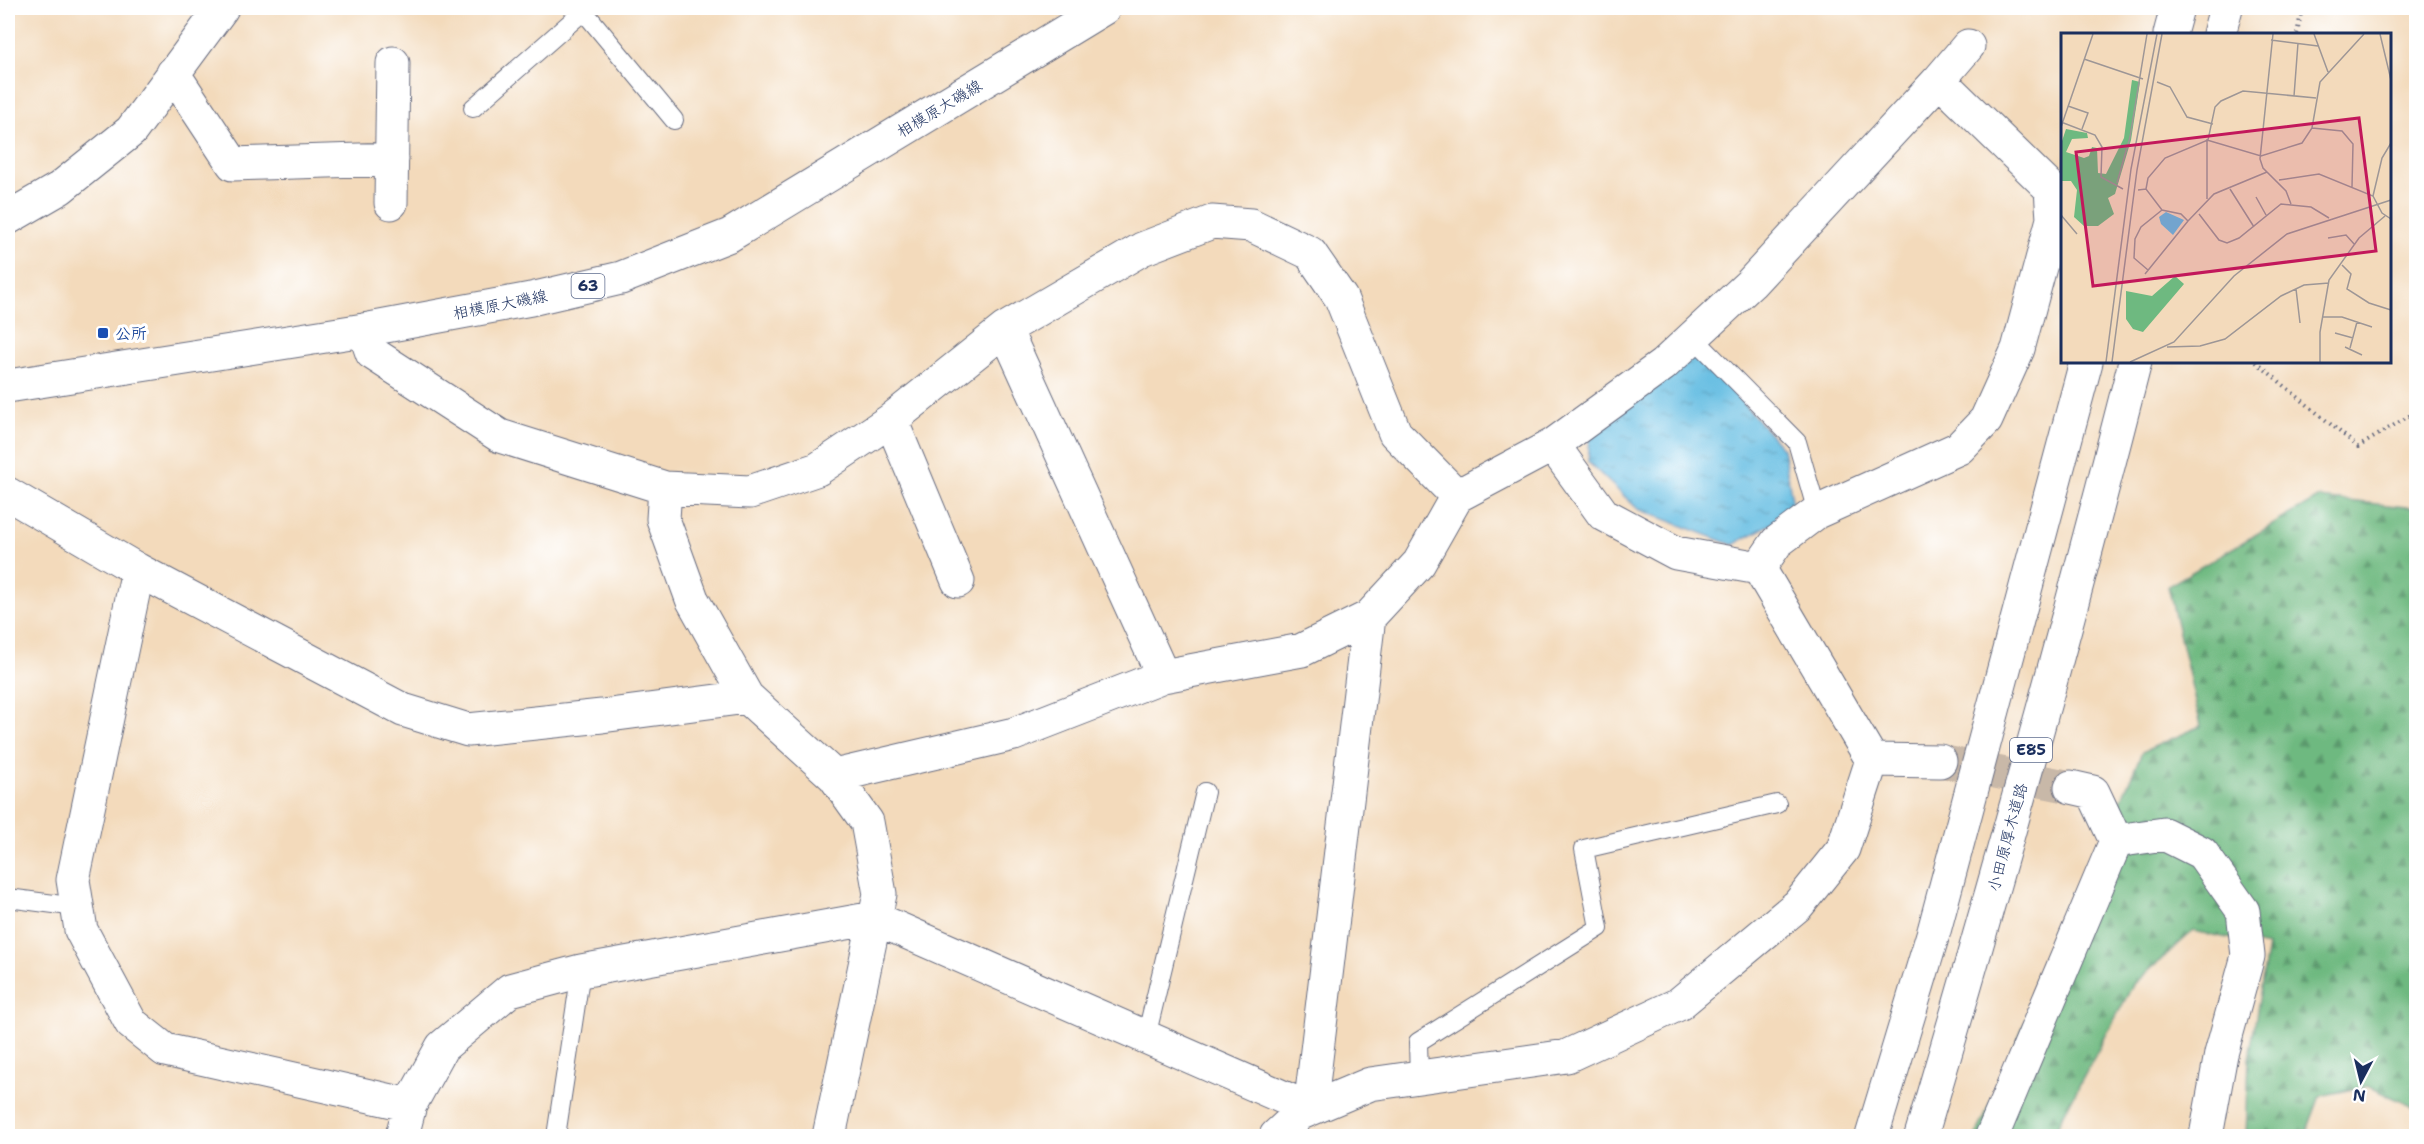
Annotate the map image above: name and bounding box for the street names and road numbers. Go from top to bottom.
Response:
street label: 相模原大磯線 [893,75,986,142]
road number: 63 [572,274,604,298]
street label: 相模原大磯線 [451,285,549,324]
road number: E85 [2010,738,2052,762]
street label: 小田原厚木道路 [1983,780,2032,894]

